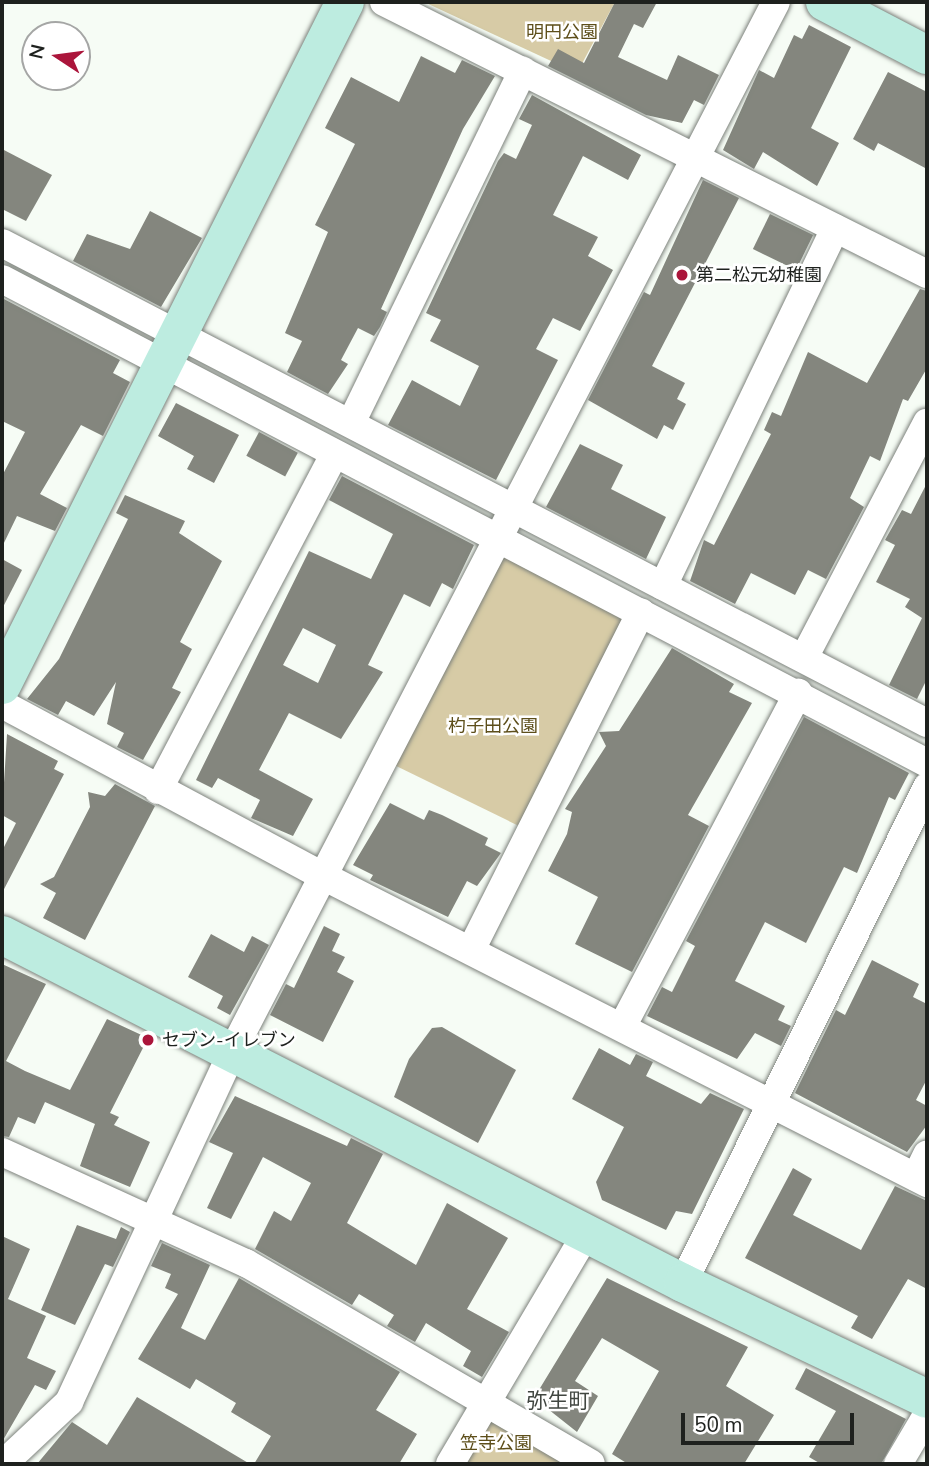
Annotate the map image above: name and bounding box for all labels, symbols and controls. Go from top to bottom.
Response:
north arrow [21,21,91,91]
park label: 明円公園 [526,21,598,43]
text: N [23,42,52,62]
place label: 第二松元幼稚園 [696,264,822,286]
marker: 第二松元幼稚園 [674,267,690,283]
park label: 杓子田公園 [448,715,538,737]
place label: セブン-イレブン [162,1029,296,1051]
marker: セブン-イレブン [140,1032,156,1048]
district label: 弥生町 [527,1388,589,1414]
scale bar [684,1400,857,1444]
text: 50 m [694,1411,743,1439]
park label: 笠寺公園 [460,1432,532,1454]

